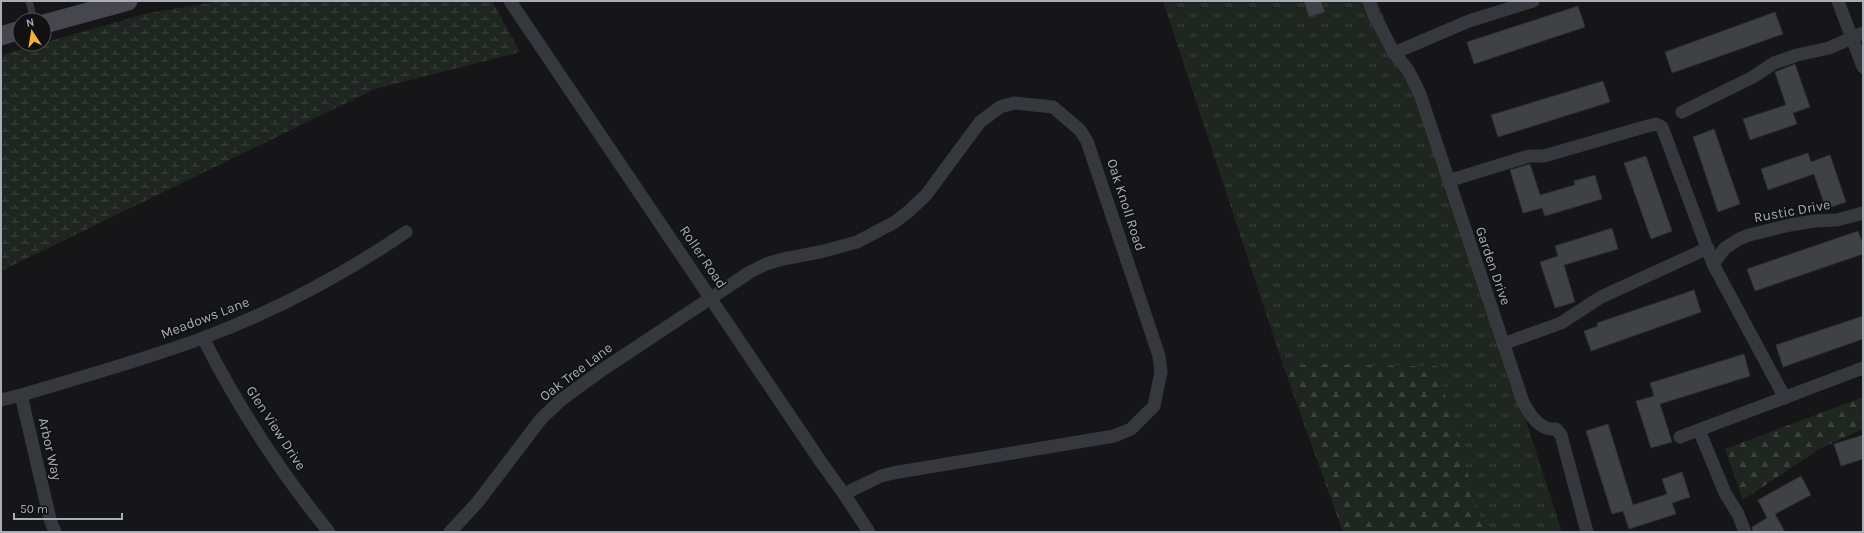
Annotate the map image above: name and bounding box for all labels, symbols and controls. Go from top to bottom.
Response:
north arrow [12,12,52,52]
text: N [25,16,35,30]
street label: Oak Knoll Road [1103,157,1149,253]
street label: Rustic Drive [1753,196,1831,226]
street label: Roller Road [676,222,730,292]
street label: Garden Drive [1472,225,1514,307]
street label: Meadows Lane [158,293,252,343]
street label: Oak Tree Lane [536,339,616,405]
street label: Glen View Drive [242,383,310,473]
street label: Arbor Way [35,416,66,482]
scale bar [14,495,122,521]
text: 50 m [20,502,48,516]

